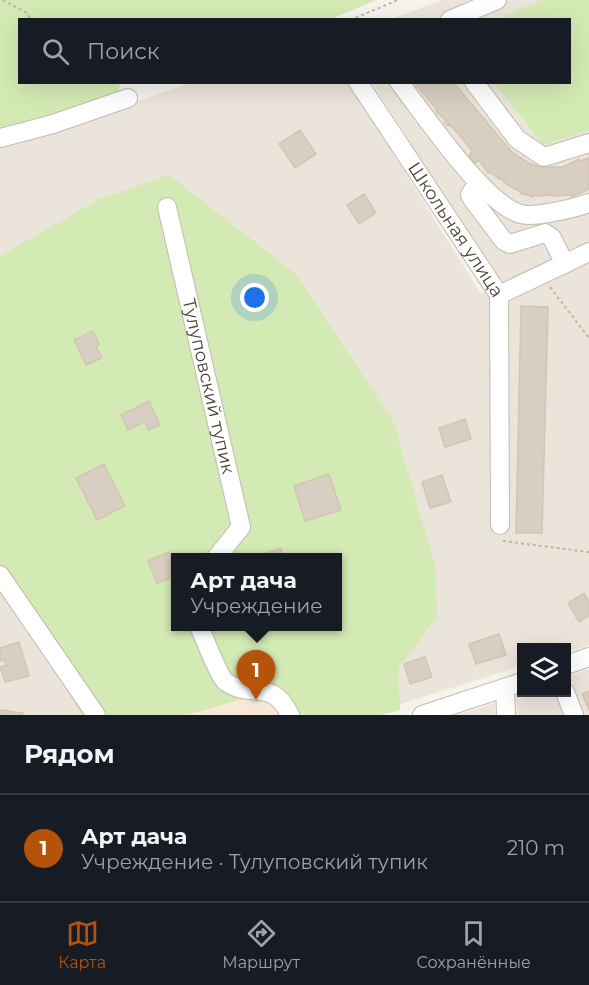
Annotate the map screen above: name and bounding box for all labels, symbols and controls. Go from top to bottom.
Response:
search box [18,18,571,84]
icon: search [39,35,72,68]
text: Поиск [87,38,159,65]
street label: Школьная улица [403,158,508,301]
your location [240,283,269,312]
street label: Тулуповский тупик [178,296,239,477]
popup [171,553,342,631]
text: Арт дача [190,567,297,594]
text: Учреждение [190,594,323,618]
map controls [517,643,571,697]
button: layers [517,643,571,697]
pin: 1 [236,650,276,700]
text: Рядом [24,738,115,770]
text: Арт дача [81,823,187,850]
text: 1 [40,836,47,860]
text: 210 m [507,836,565,860]
text: Учреждение · Тулуповский тупик [81,850,428,874]
tab: Карта [58,917,106,972]
tab: Маршрут [222,917,300,972]
tab: Сохранённые [416,917,531,972]

